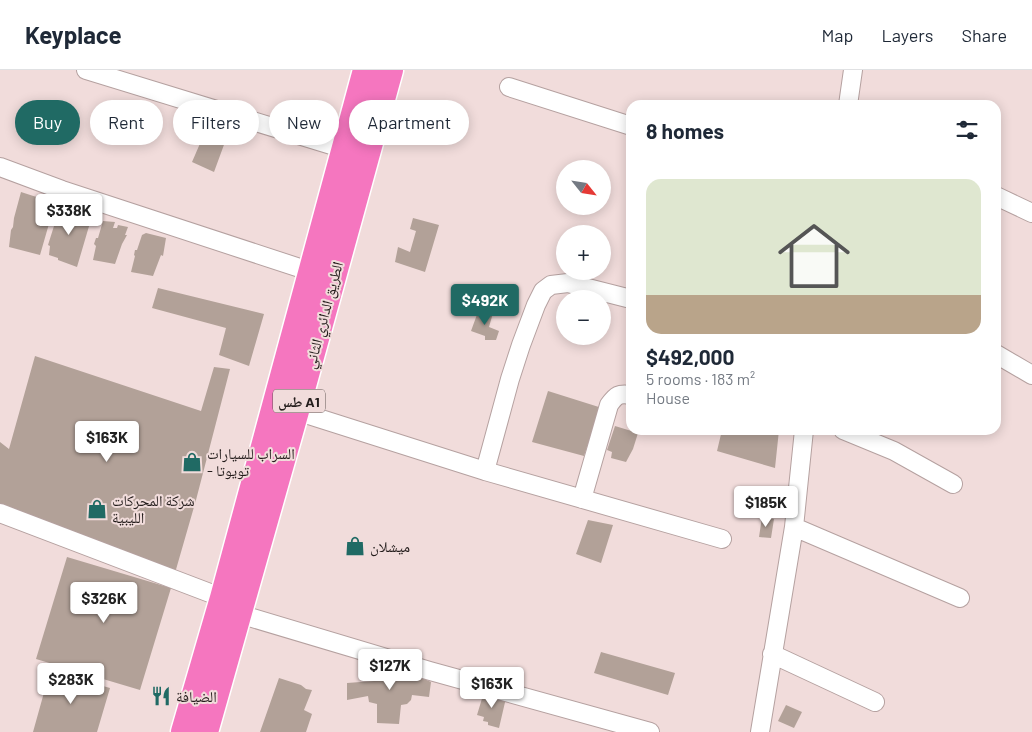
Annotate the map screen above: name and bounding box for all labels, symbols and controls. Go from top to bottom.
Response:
text: Keyplace [25,20,122,49]
text: Map [821,24,853,46]
text: Layers [881,24,934,46]
text: Share [962,24,1007,46]
chip: Buy [15,100,80,145]
chip: Rent [90,100,163,145]
chip: Filters [173,100,259,145]
chip: New [269,100,339,145]
chip: Apartment [349,100,469,145]
icon: filters [953,116,981,144]
text: 8 homes [646,118,724,143]
north arrow [556,160,611,215]
map controls [556,160,611,345]
pin: $338K [34,194,104,236]
text: $338K [46,200,92,219]
icon: home [769,211,859,301]
button: + [556,225,611,280]
street label: الطريق الدائري الثاني [300,259,350,372]
pin: $492K [450,284,520,326]
text: $492K [462,290,508,309]
button: − [556,290,611,345]
text: $492,000 [646,344,735,369]
text: 5 rooms · 183 m² [646,369,755,388]
text: House [646,388,690,407]
road number: طس A1 [273,390,325,412]
pin: $163K [72,420,142,463]
text: $163K [86,427,128,446]
place label: السراب للسيارات - تويوتا [207,444,295,480]
shop icon: السراب للسيارات - تويوتا [181,451,203,473]
pin: $185K [731,486,801,528]
place label: شركة المحركات الليبية [112,491,195,526]
text: $185K [745,492,787,511]
shop icon: شركة المحركات الليبية [86,498,108,520]
shop icon: ميشلان [344,535,366,557]
place label: ميشلان [370,537,410,557]
pin: $326K [69,582,139,624]
text: $326K [81,588,127,607]
pin: $127K [355,648,425,691]
text: $127K [369,655,411,674]
pin: $283K [36,662,106,705]
pin: $163K [457,666,527,709]
text: $283K [48,669,94,688]
text: $163K [471,673,513,692]
restaurant icon: الضيافة [150,685,172,707]
place label: الضيافة [176,687,217,705]

